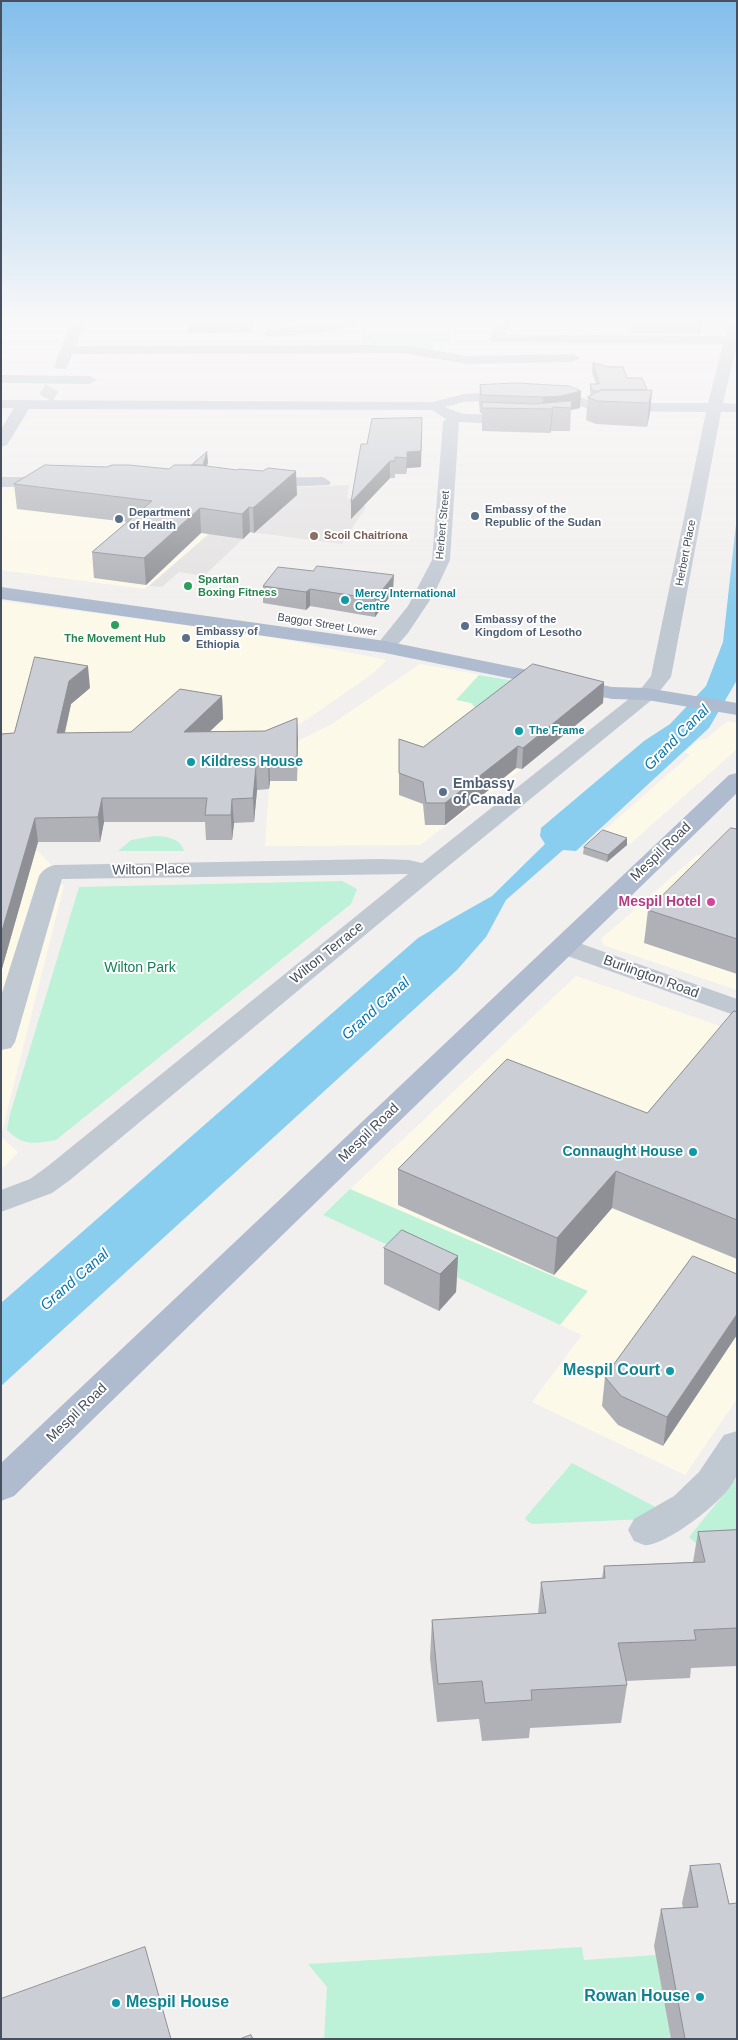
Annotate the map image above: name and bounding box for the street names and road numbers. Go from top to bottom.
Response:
street label: Herbert Street [433,490,453,560]
street label: Herbert Place [673,519,699,587]
street label: Baggot Street Lower [276,611,378,639]
street label: Mespil Road [627,819,695,885]
street label: Wilton Place [112,861,190,879]
street label: Wilton Terrace [287,918,367,988]
street label: Burlington Road [601,952,701,1002]
street label: Mespil Road [335,1100,403,1166]
street label: Mespil Road [43,1380,111,1446]

